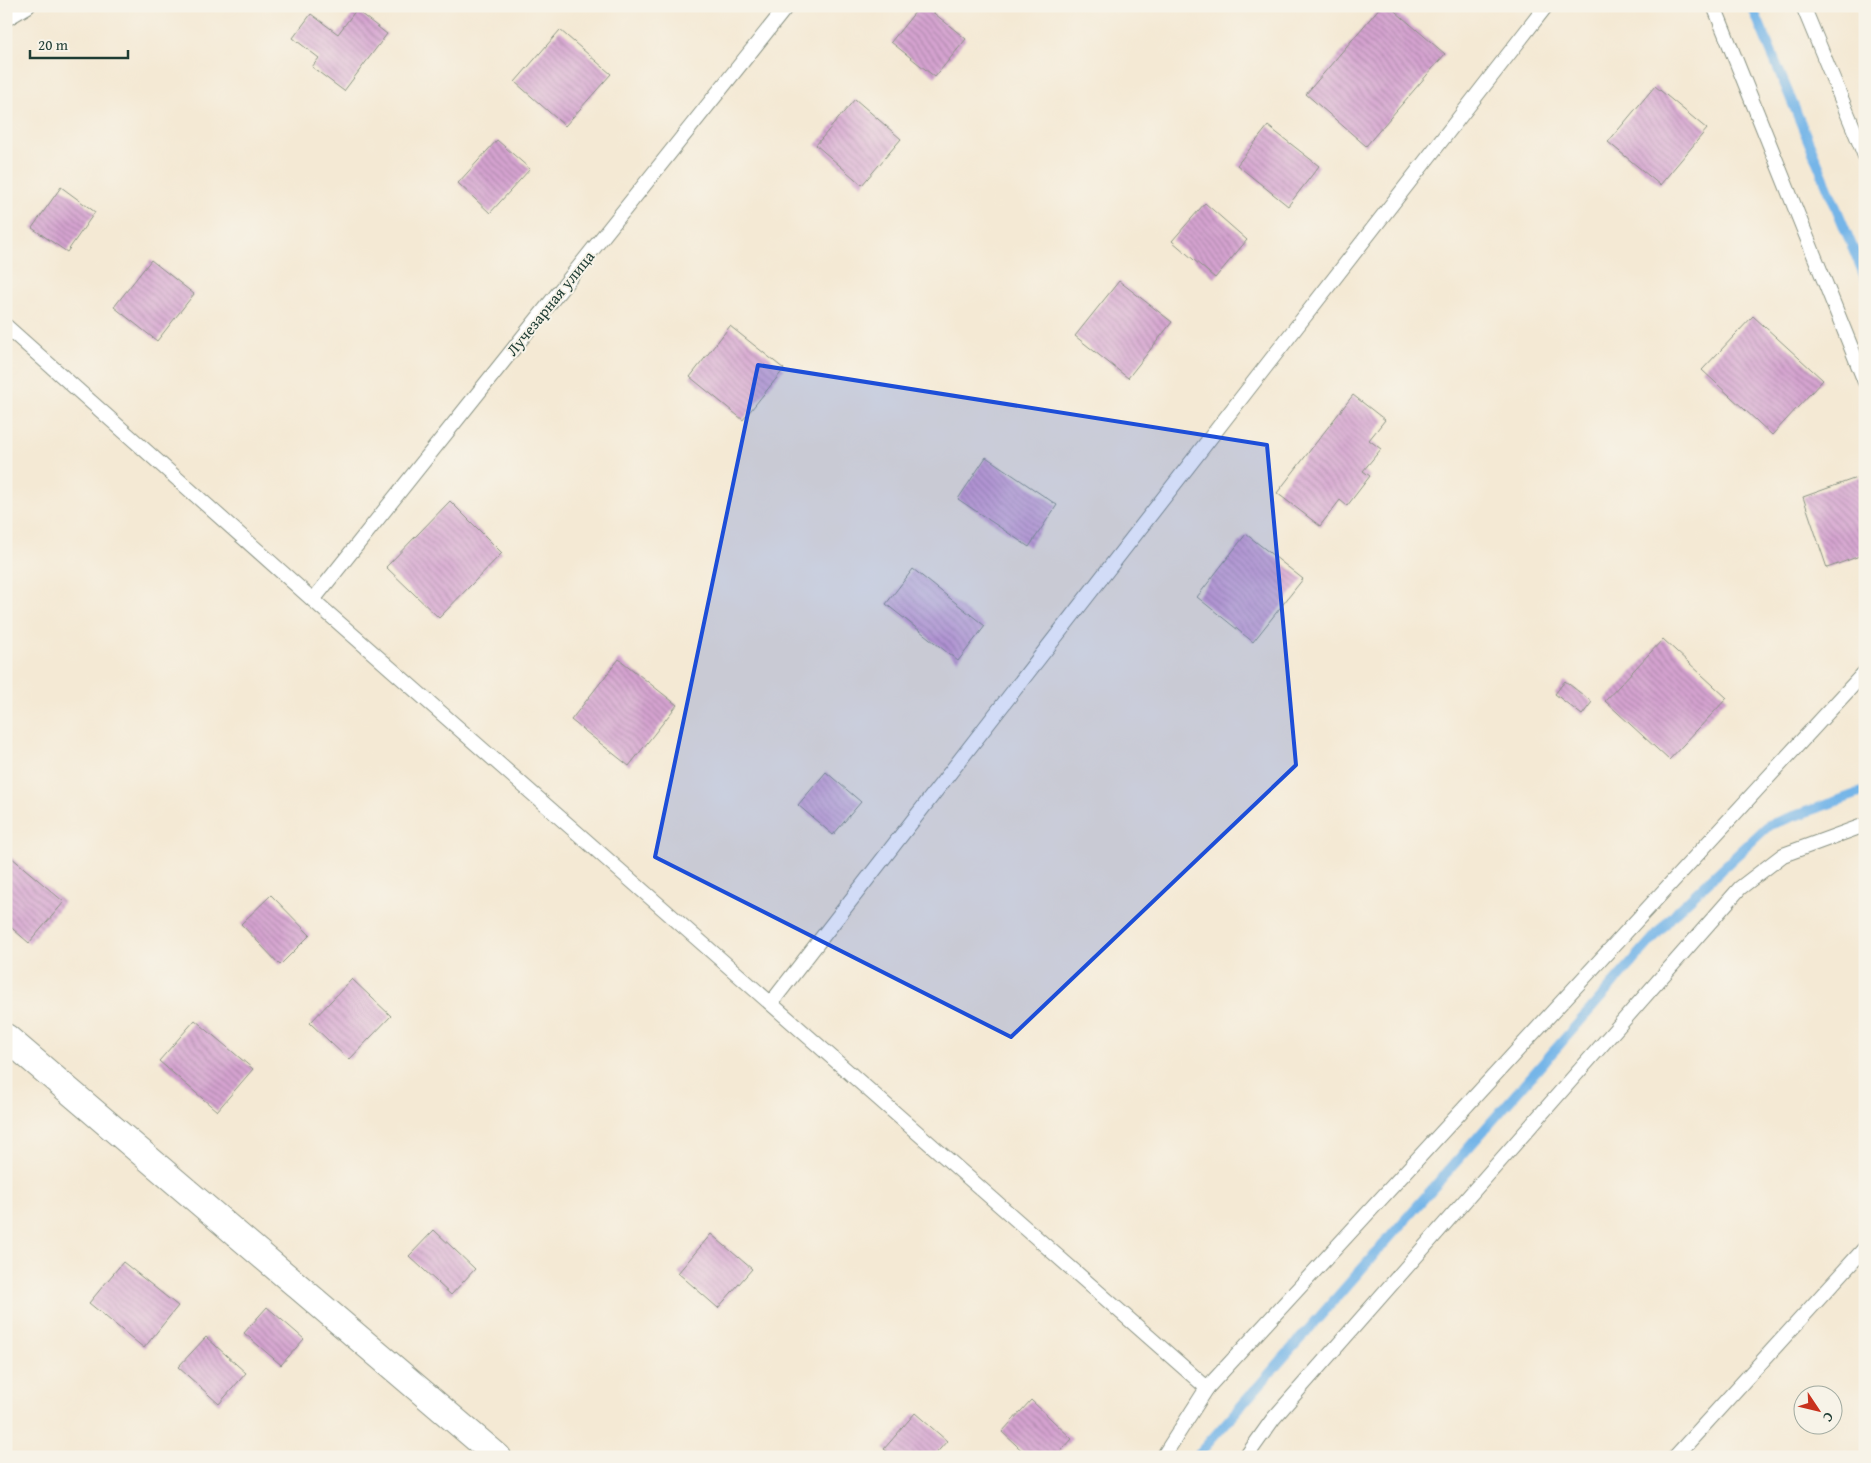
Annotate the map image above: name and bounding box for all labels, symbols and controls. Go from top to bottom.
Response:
scale bar [30,28,128,60]
text: 20 m [38,34,69,55]
street label: Лучезарная улица [500,245,600,361]
north arrow [1794,1386,1844,1436]
text: С [1818,1408,1839,1427]

